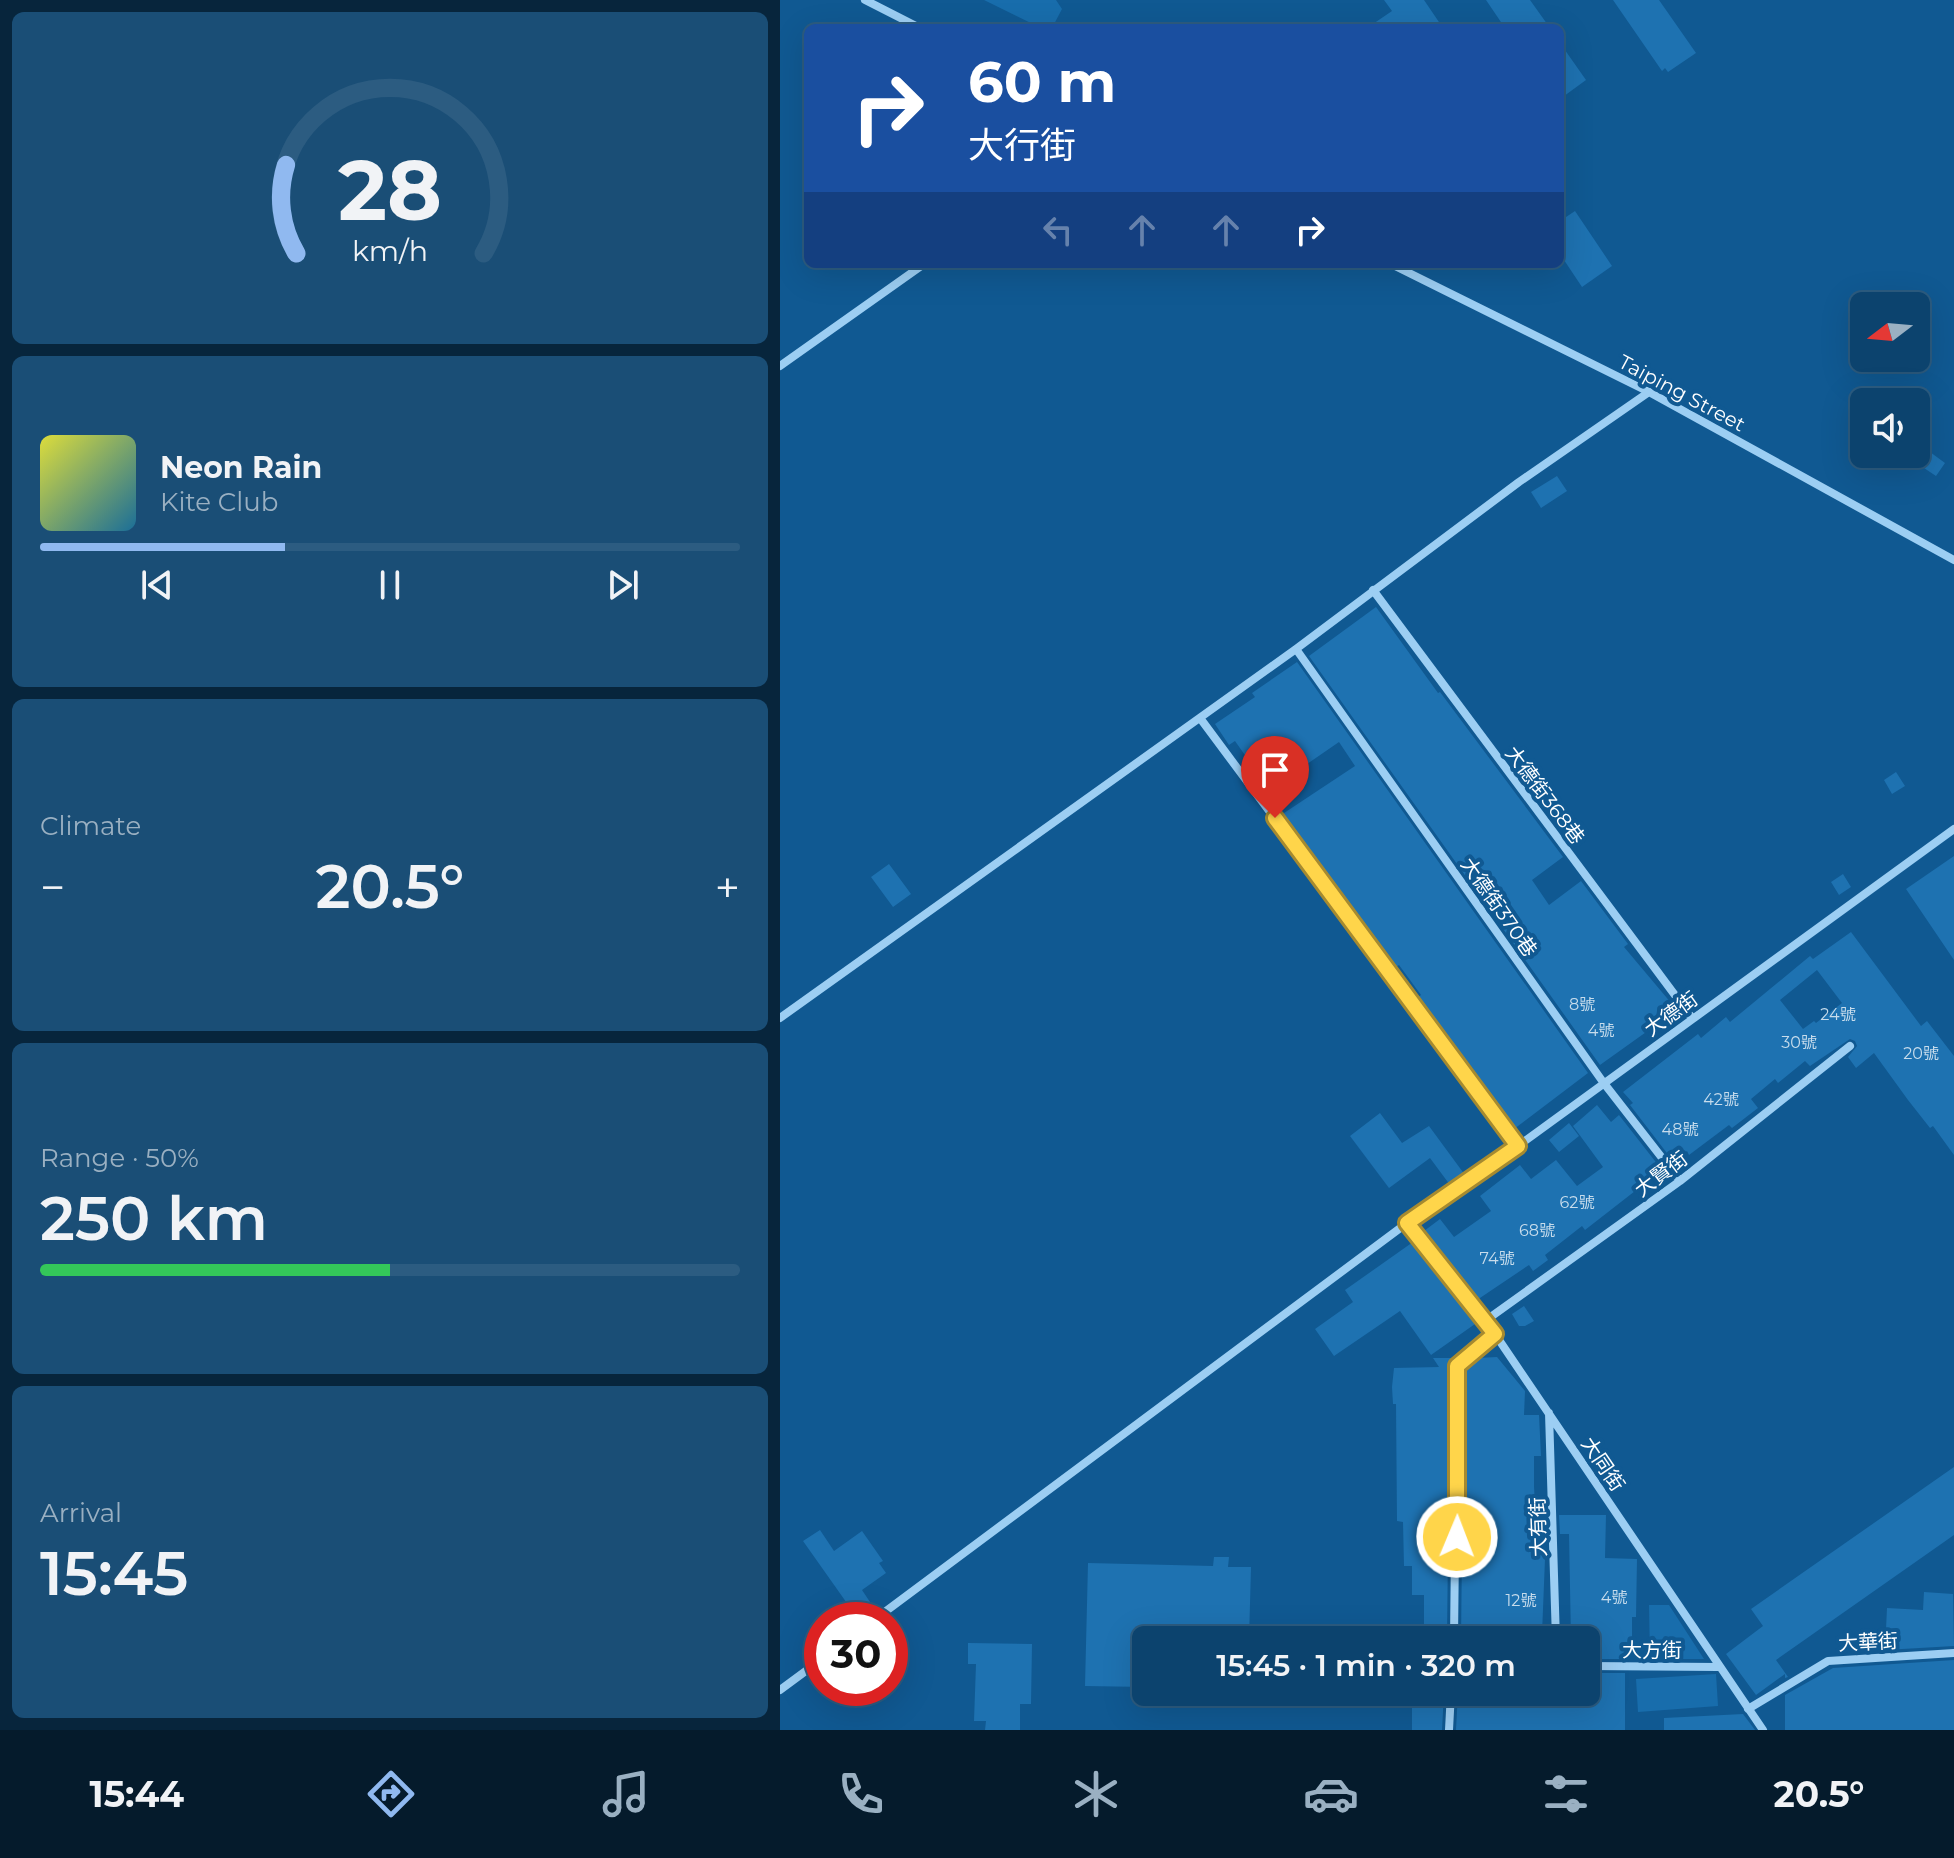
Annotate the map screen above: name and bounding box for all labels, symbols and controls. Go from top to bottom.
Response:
text: 60 m [968,48,1116,116]
icon: right [836,56,940,160]
text: 大行街 [968,123,1076,167]
text: 28 [338,138,442,240]
icon: left [1036,208,1080,252]
icon: ahead [1120,208,1164,252]
icon: ahead [1204,208,1248,252]
icon: right [1288,208,1332,252]
text: km/h [352,233,428,268]
north arrow [1850,292,1930,372]
map controls [1850,292,1930,468]
street label: Taiping Street [1615,350,1749,436]
button: sound [1850,388,1930,468]
text: Neon Rain [160,449,322,486]
text: Kite Club [160,486,278,518]
icon: previous [135,563,179,607]
icon: pause [368,563,412,607]
icon: next [601,563,645,607]
pin [1241,736,1309,818]
street label: 大德街368巷 [1500,741,1590,849]
icon: arrive [1253,748,1297,792]
text: Climate [40,810,141,842]
text: 20.5° [316,850,464,923]
street label: 大德街370巷 [1456,853,1542,961]
text: − [40,860,65,914]
text: + [715,860,740,914]
street label: 大德街 [1640,987,1702,1041]
house number: 8號 [1569,995,1595,1014]
house number: 24號 [1820,1005,1856,1024]
house number: 4號 [1588,1021,1614,1040]
house number: 30號 [1781,1033,1817,1052]
house number: 20號 [1903,1044,1939,1063]
house number: 42號 [1703,1090,1739,1109]
house number: 48號 [1662,1120,1698,1139]
text: Range · 50% [40,1142,199,1174]
street label: 大賢街 [1630,1146,1692,1202]
text: 250 km [40,1182,268,1255]
house number: 62號 [1560,1193,1594,1212]
house number: 68號 [1519,1221,1555,1240]
house number: 74號 [1480,1249,1514,1268]
street label: 大同街 [1576,1432,1630,1496]
position arrow [1415,1495,1499,1579]
text: Arrival [40,1497,122,1529]
street label: 大有街 [1525,1497,1551,1557]
text: 15:45 [40,1537,188,1610]
house number: 4號 [1601,1588,1627,1607]
house number: 12號 [1506,1591,1536,1610]
speed limit sign: 30 [804,1602,908,1706]
street label: 大華街 [1837,1628,1899,1656]
street label: 大方街 [1622,1638,1682,1662]
text: 15:45 · 1 min · 320 m [1216,1647,1516,1684]
icon: directions [363,1766,419,1822]
icon: music [598,1766,654,1822]
icon: phone [833,1766,889,1822]
icon: climate [1068,1766,1124,1822]
icon: car [1303,1766,1359,1822]
icon: filters [1538,1766,1594,1822]
text: 15:44 [90,1772,184,1816]
text: 20.5° [1774,1772,1864,1816]

